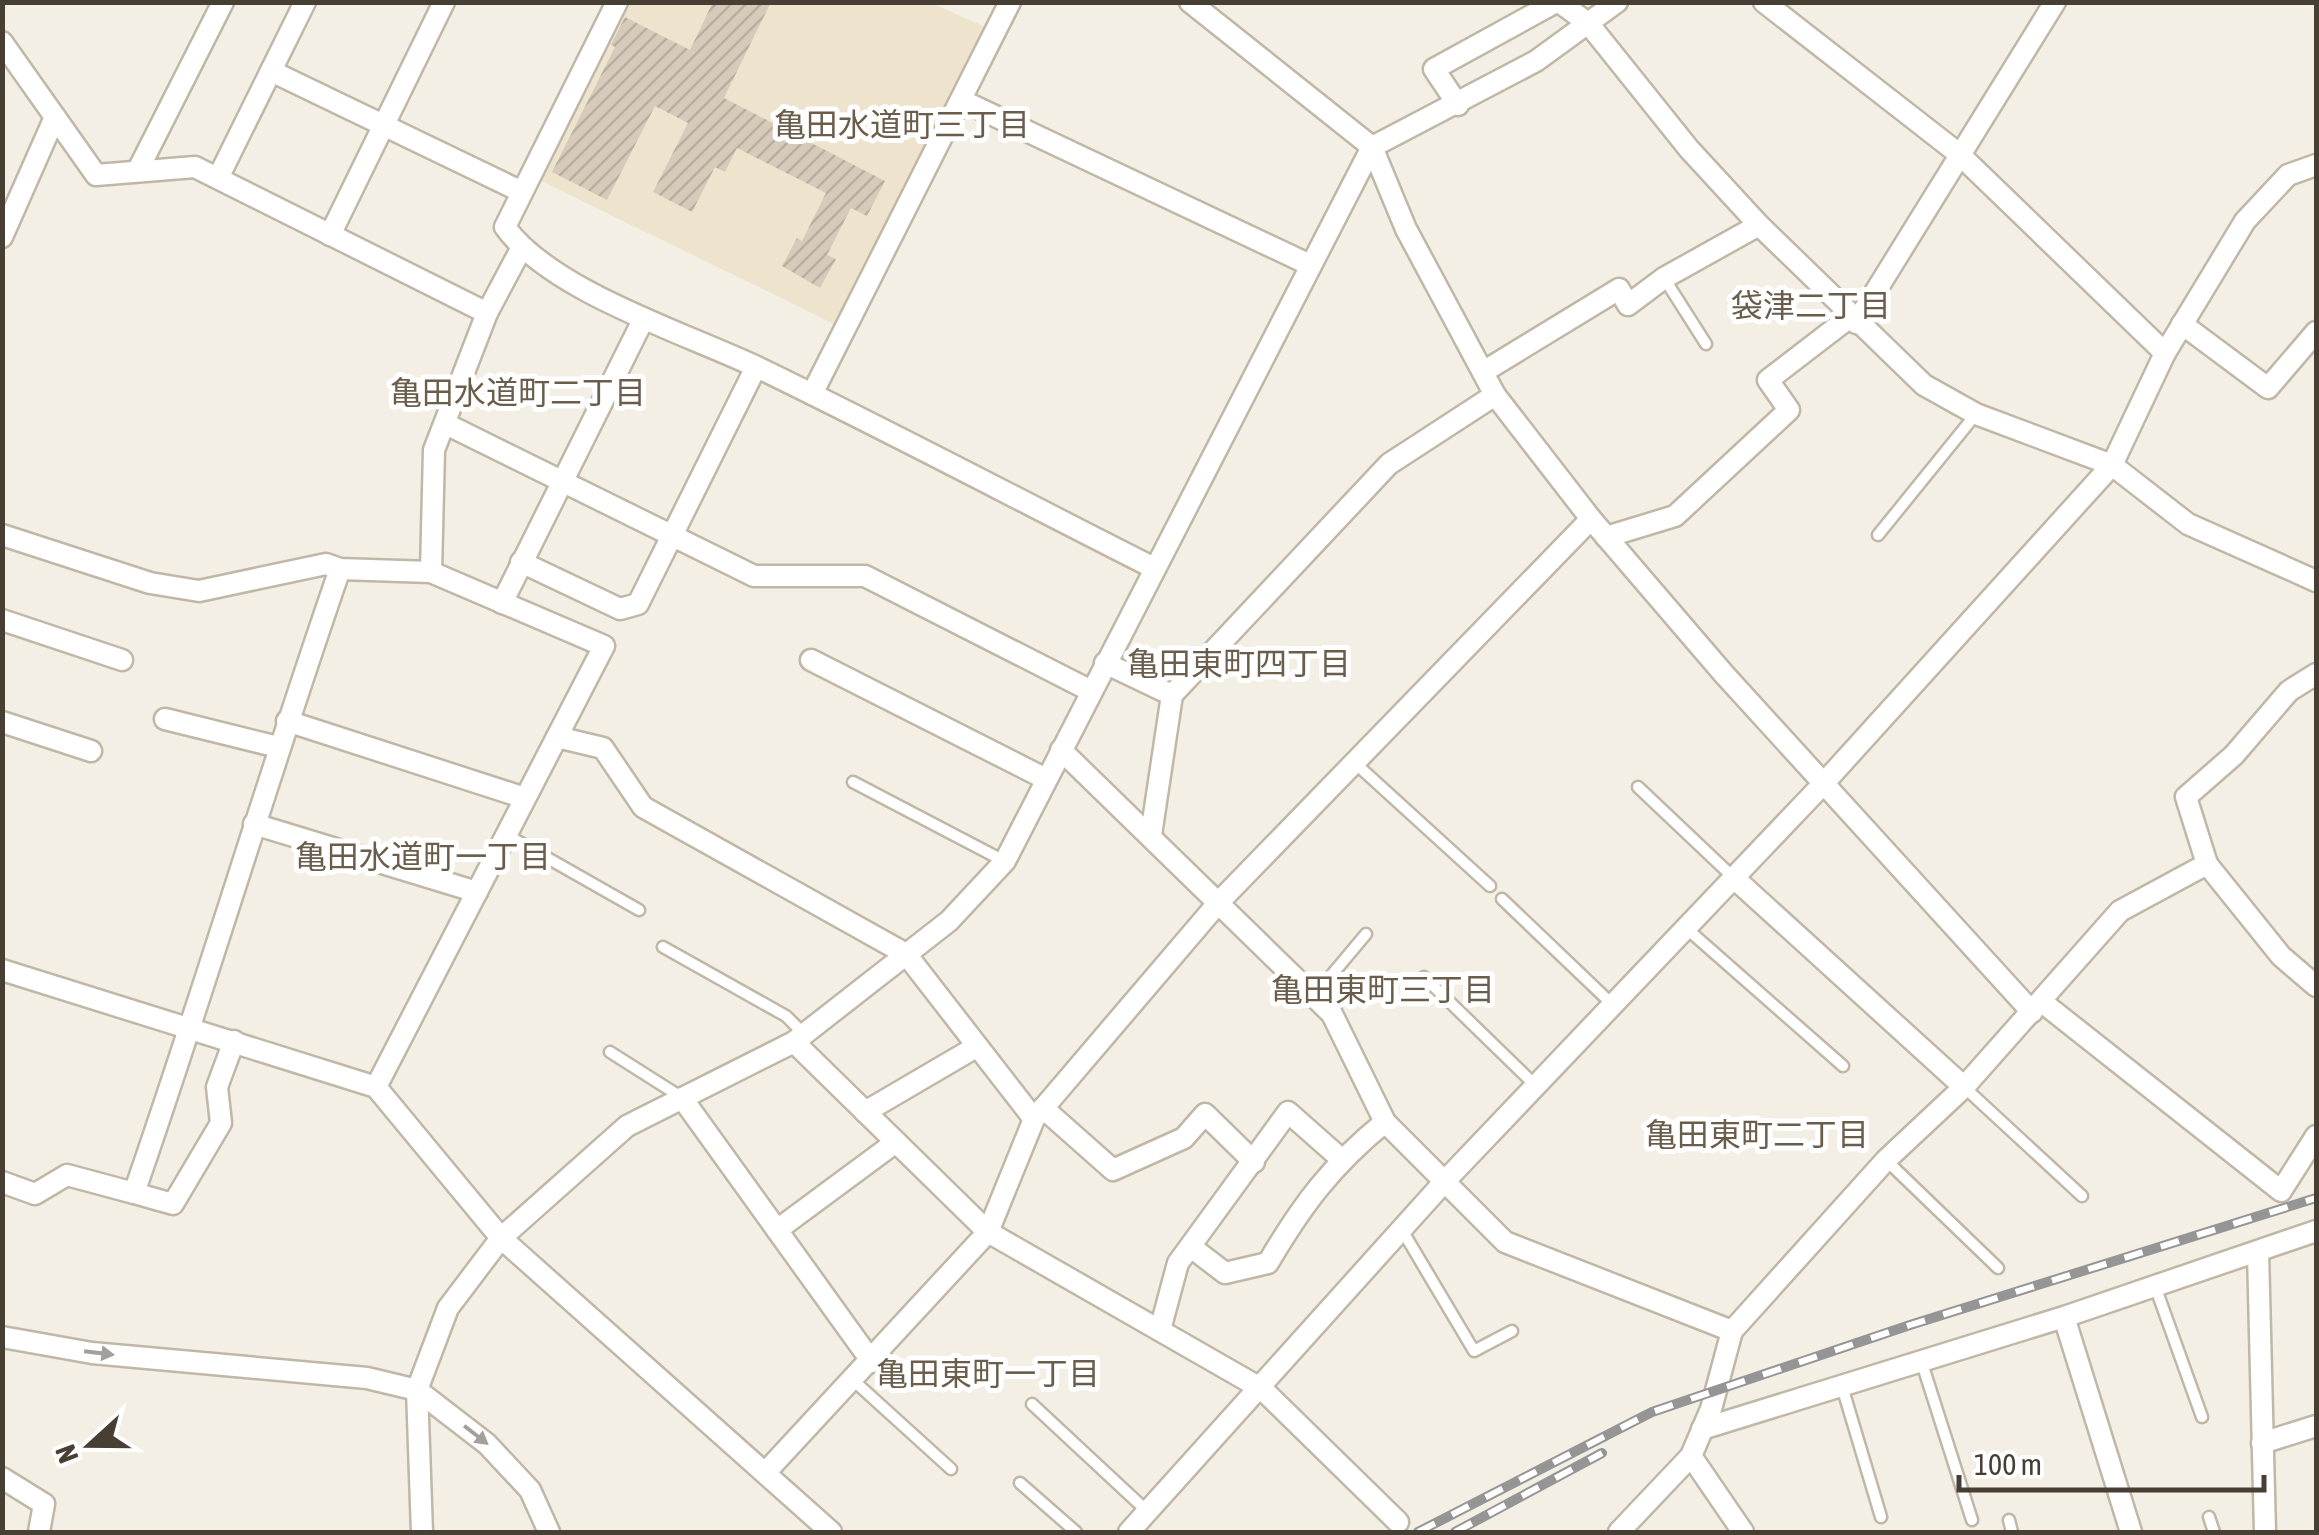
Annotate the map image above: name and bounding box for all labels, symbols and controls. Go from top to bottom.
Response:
district label: 亀田水道町三丁目 [774,106,1030,143]
district label: 袋津二丁目 [1731,287,1891,324]
district label: 亀田水道町二丁目 [390,374,646,411]
district label: 亀田東町四丁目 [1127,645,1351,682]
district label: 亀田水道町一丁目 [295,838,551,875]
district label: 亀田東町三丁目 [1271,971,1495,1008]
district label: 亀田東町二丁目 [1645,1116,1869,1153]
one-way arrow [83,1345,115,1361]
district label: 亀田東町一丁目 [876,1355,1100,1392]
north arrow [40,1395,140,1495]
one-way arrow [463,1424,488,1445]
scale bar [1959,1430,2264,1492]
text: N [49,1441,85,1467]
text: 100 m [1974,1447,2042,1481]

